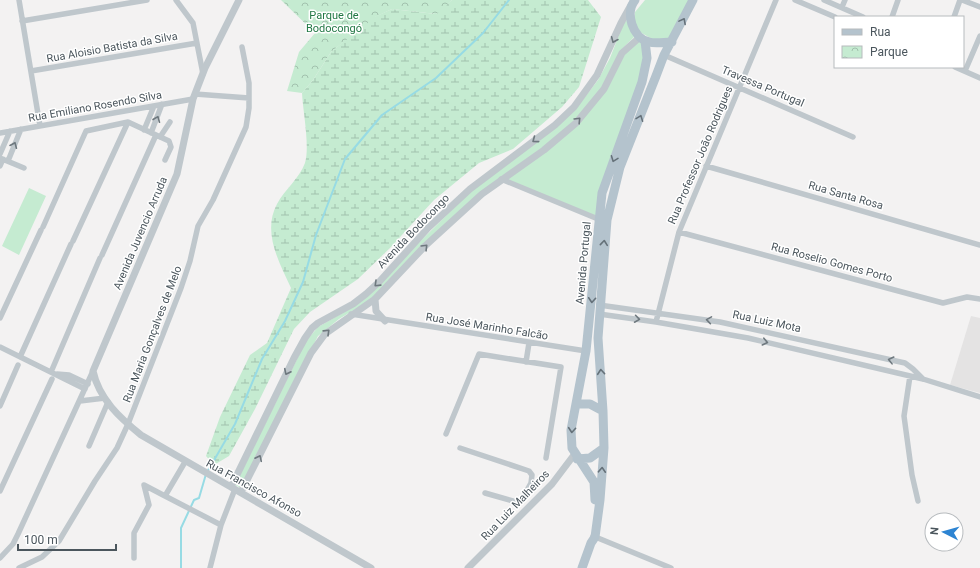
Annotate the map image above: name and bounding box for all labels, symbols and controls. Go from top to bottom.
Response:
park label: Parque de Bodocongó [306,9,362,35]
legend [834,16,964,68]
one-way arrow [678,18,685,25]
text: Rua [870,25,891,39]
street label: Rua Aloisio Batista da Silva [46,30,179,65]
one-way arrow [610,36,618,43]
text: Parque [870,45,908,59]
street label: Travessa Portugal [720,63,806,110]
street label: Rua Professor João Rodrigues [665,84,736,226]
street label: Rua Emiliano Rosendo Silva [27,88,163,125]
one-way arrow [152,115,160,122]
one-way arrow [635,115,643,122]
one-way arrow [574,117,581,125]
one-way arrow [533,136,540,143]
one-way arrow [10,142,18,149]
one-way arrow [611,155,619,162]
street label: Avenida Juvencio Arruda [111,175,170,292]
street label: Rua Santa Rosa [807,179,885,212]
street label: Avenida Bodocongo [375,192,452,271]
street label: Avenida Portugal [573,221,594,305]
one-way arrow [600,240,609,246]
street label: Rua Roselio Gomes Porto [770,240,894,285]
one-way arrow [420,244,428,252]
street label: Rua Maria Gonçalves de Melo [120,264,185,404]
one-way arrow [374,279,382,286]
one-way arrow [587,297,596,303]
street label: Rua Luiz Mota [731,308,802,335]
street label: Rua José Marinho Falcão [425,310,549,343]
one-way arrow [634,315,640,324]
one-way arrow [706,316,712,325]
one-way arrow [322,329,330,337]
one-way arrow [762,338,768,346]
one-way arrow [888,356,894,364]
one-way arrow [284,368,292,375]
one-way arrow [596,369,605,375]
one-way arrow [567,427,576,433]
one-way arrow [254,455,262,462]
street label: Rua Francisco Afonso [204,457,304,520]
street label: Rua Luiz Malheiros [479,467,552,543]
one-way arrow [598,467,607,473]
north arrow [924,512,964,552]
scale bar [18,526,116,552]
text: N [928,526,941,536]
text: 100 m [24,533,58,547]

